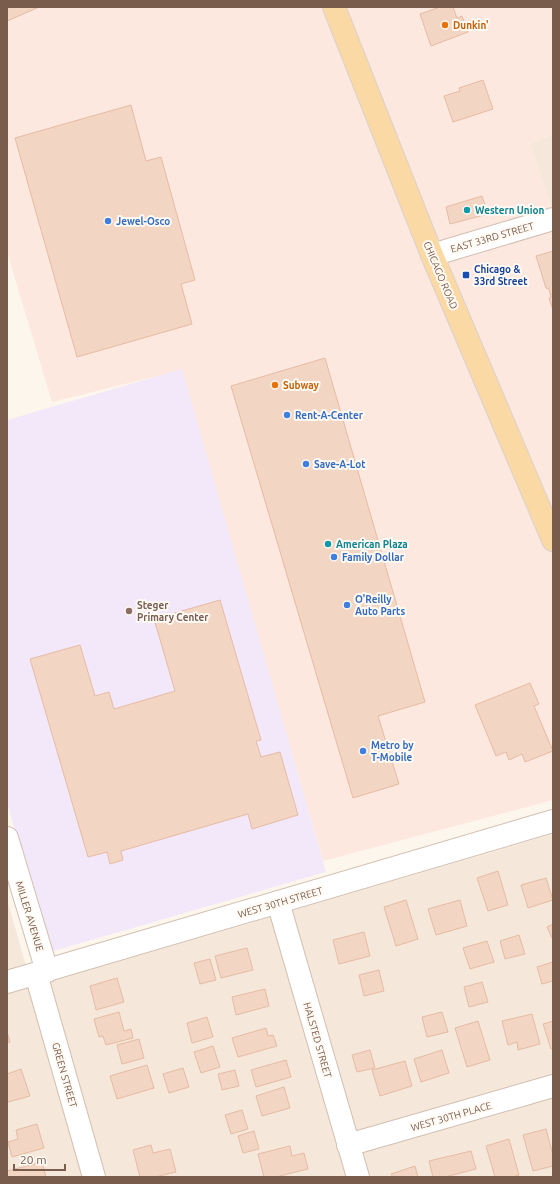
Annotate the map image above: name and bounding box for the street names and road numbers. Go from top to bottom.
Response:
street label: EAST 33RD STREET [449,220,535,255]
street label: CHICAGO ROAD [421,240,460,311]
street label: MILLER AVENUE [14,880,46,953]
street label: WEST 30TH STREET [236,885,324,920]
street label: HALSTED STREET [301,1001,334,1080]
street label: GREEN STREET [50,1041,79,1109]
street label: WEST 30TH PLACE [409,1100,493,1133]

